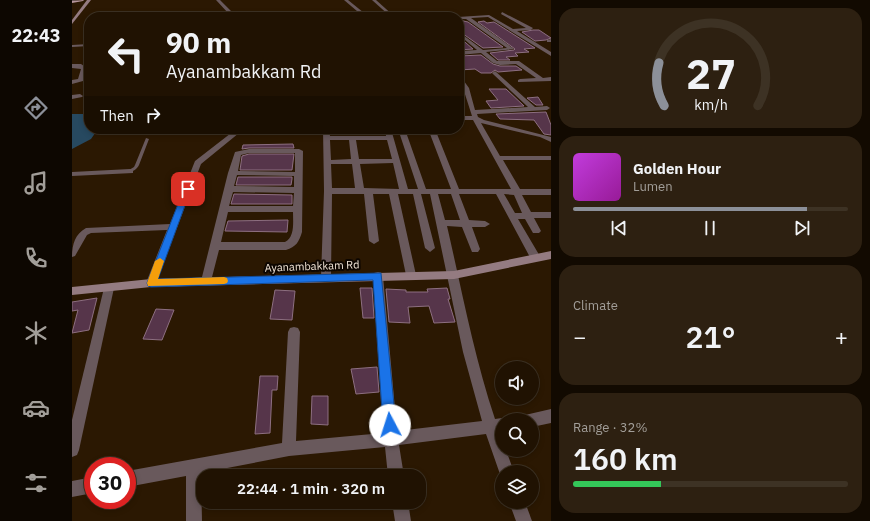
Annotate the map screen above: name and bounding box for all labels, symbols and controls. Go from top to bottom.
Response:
text: 22:43 [11,24,61,47]
text: 90 m [166,24,231,61]
icon: left [100,28,152,80]
text: 27 [686,46,735,100]
text: Ayanambakkam Rd [166,60,321,83]
icon: directions [22,94,50,122]
text: km/h [694,95,727,114]
icon: right [142,104,164,126]
text: Then [100,106,134,125]
text: Golden Hour [633,159,721,178]
icon: music [22,169,50,197]
pin [171,172,205,206]
icon: arrive [177,178,199,200]
text: Lumen [633,178,673,195]
icon: previous [608,217,630,239]
icon: pause [699,217,721,239]
icon: next [791,217,813,239]
icon: phone [22,244,50,272]
street label: Ayanambakkam Rd [264,257,360,275]
text: Climate [573,297,618,314]
text: 21° [685,317,736,356]
icon: climate [22,319,50,347]
text: − [573,322,586,351]
text: + [835,322,848,351]
map controls [495,361,539,509]
button: sound [495,361,539,405]
icon: car [22,394,50,422]
position arrow [369,404,411,446]
button: search [495,413,539,457]
text: Range · 32% [573,419,647,436]
text: 160 km [573,439,678,478]
speed limit sign: 30 [84,457,136,509]
button: layers [495,465,539,509]
icon: filters [22,469,50,497]
text: 22:44 · 1 min · 320 m [237,479,385,498]

